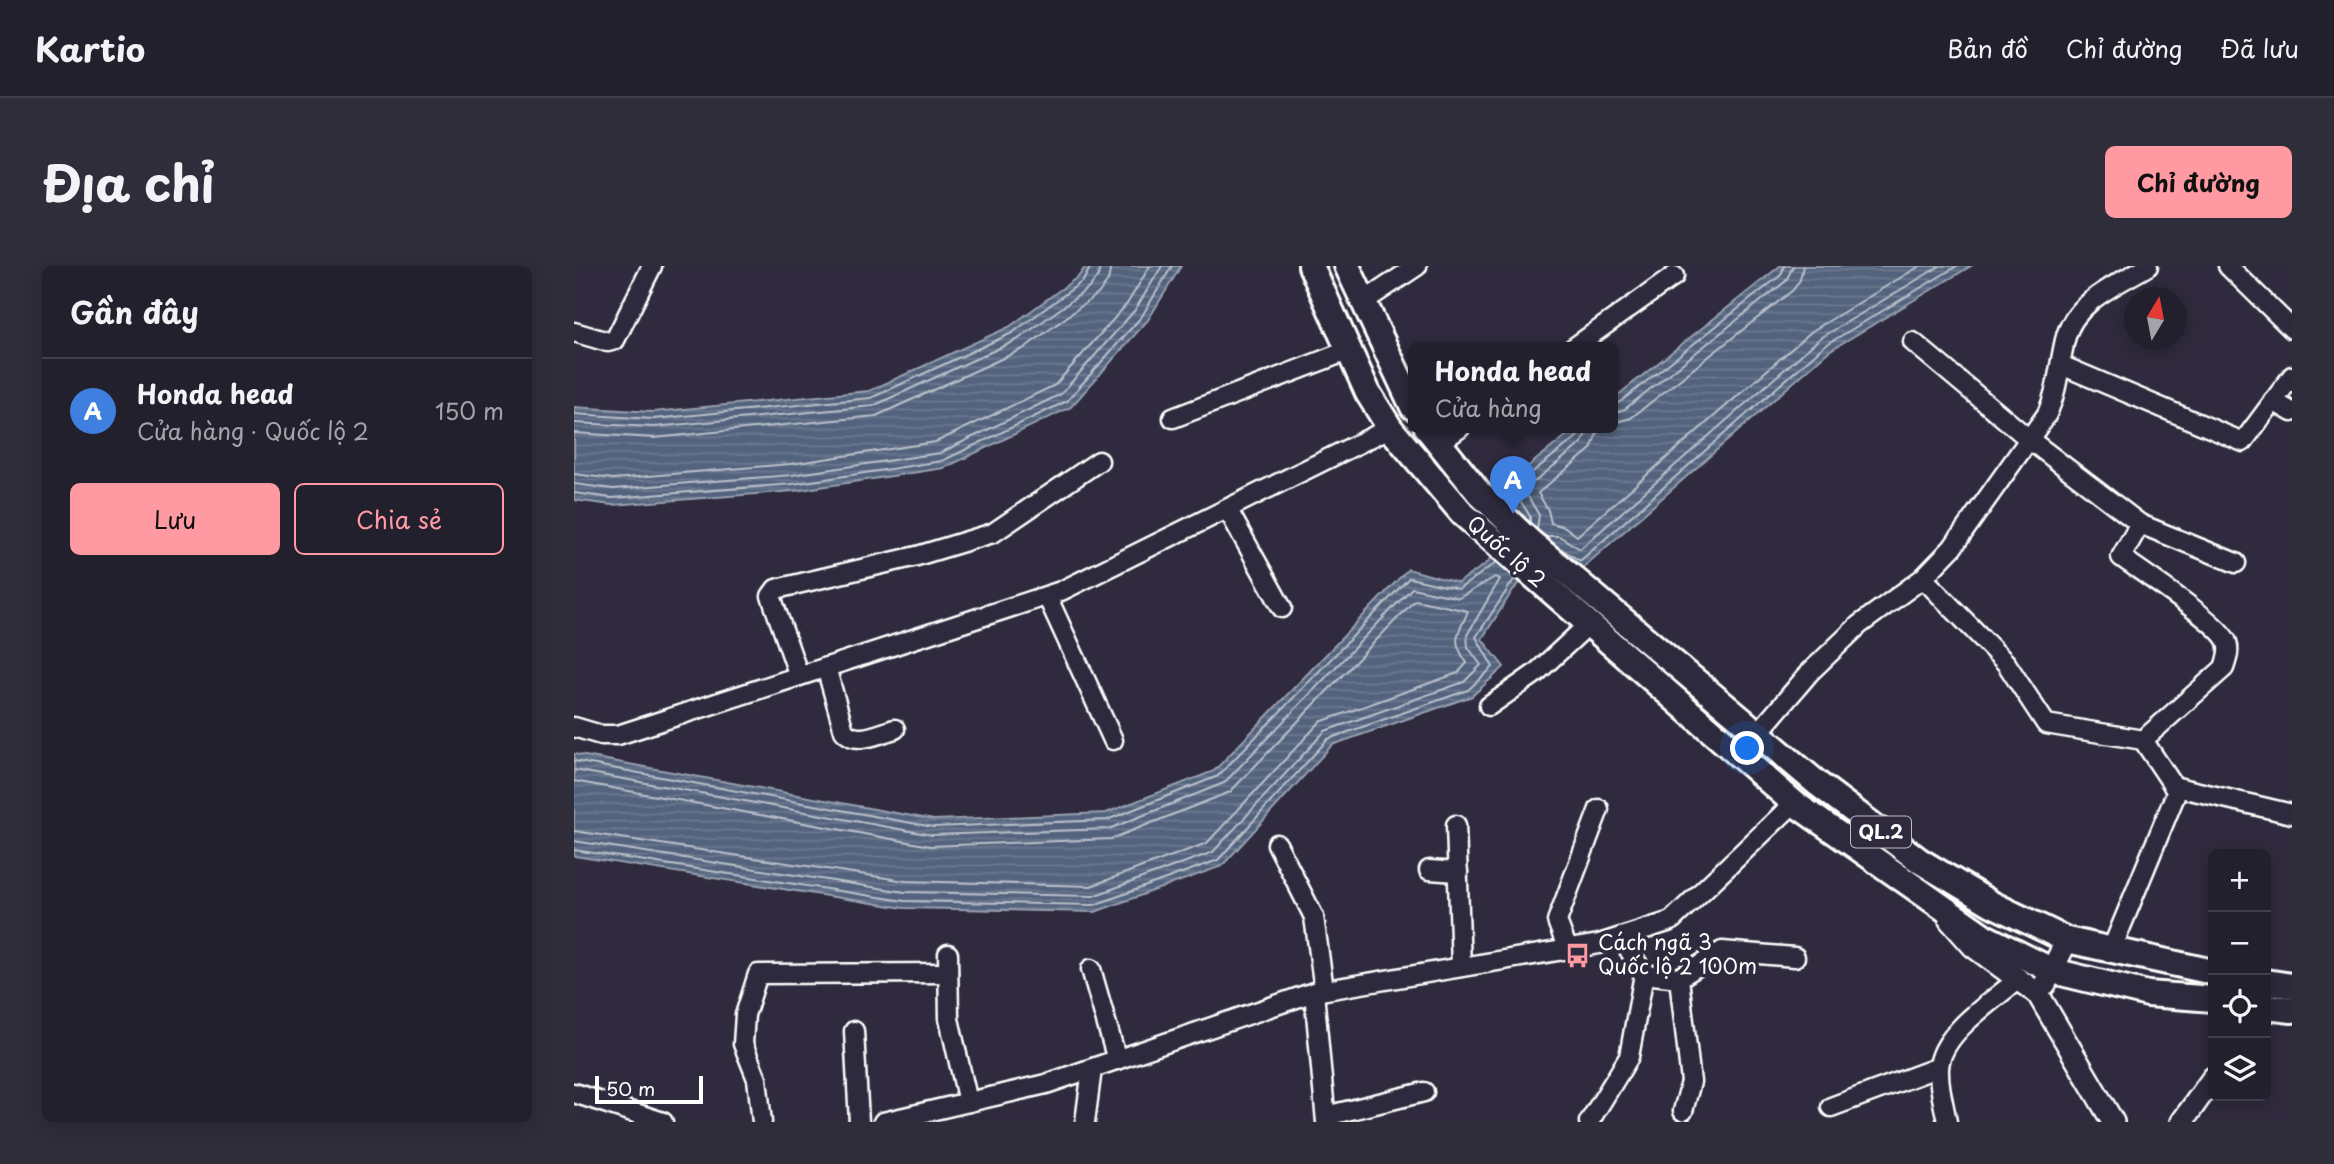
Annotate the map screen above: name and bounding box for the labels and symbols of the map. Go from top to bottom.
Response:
north arrow [2124,287,2187,350]
pin: A [1490,456,1536,514]
street label: Quốc lộ 2 [1461,507,1554,594]
your location [1730,731,1764,765]
road number: QL.2 [1851,817,1911,848]
place label: Cách ngã 3 Quốc lộ 2 100m [1598,925,1757,981]
bus stop icon: Cách ngã 3 Quốc lộ 2 100m [1564,941,1592,969]
scale bar [595,1073,704,1105]

